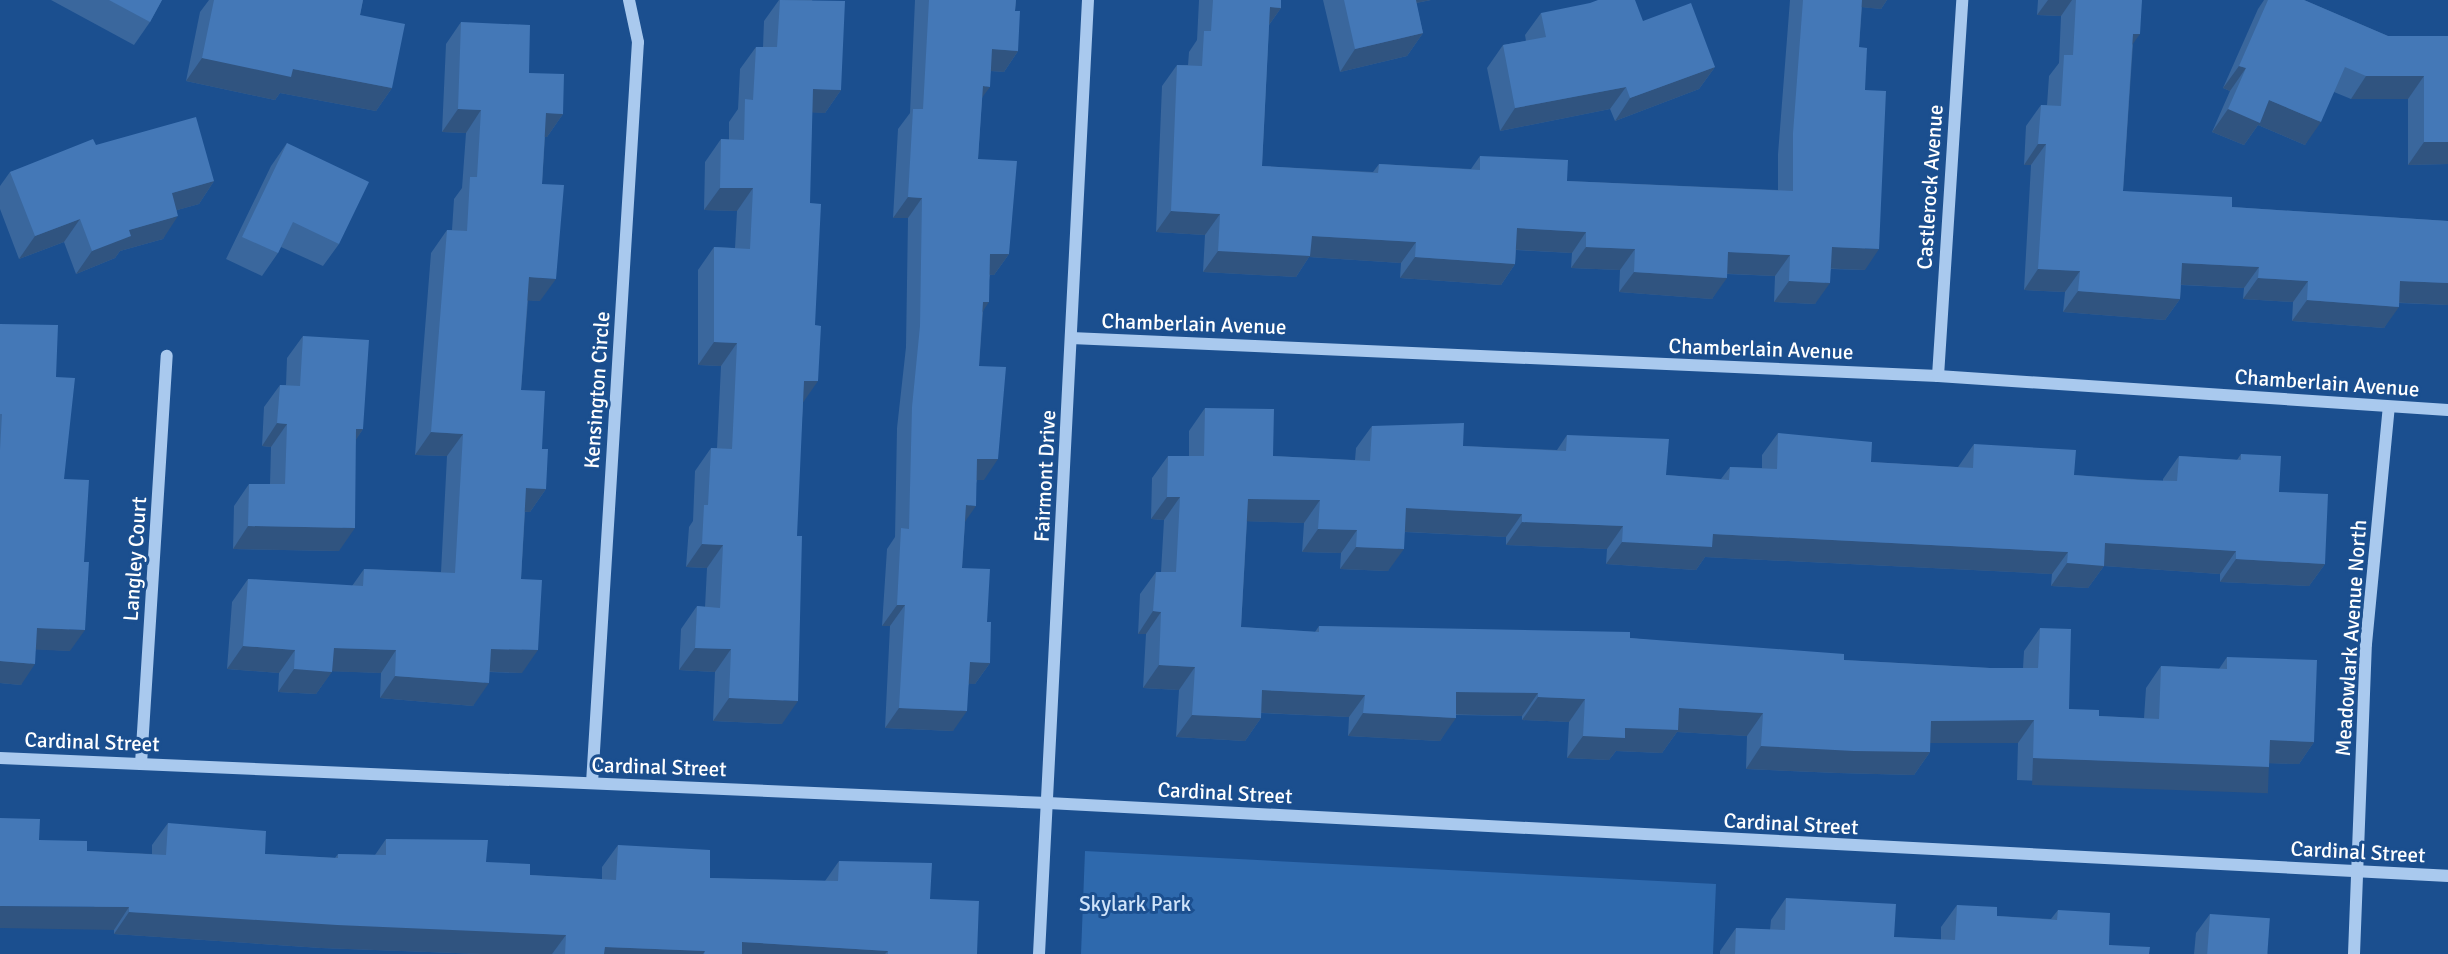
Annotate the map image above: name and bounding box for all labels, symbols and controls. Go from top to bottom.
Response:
street label: Castlerock Avenue [1912,104,1948,270]
street label: Chamberlain Avenue [1101,308,1287,340]
street label: Kensington Circle [579,310,615,470]
street label: Chamberlain Avenue [1668,333,1854,365]
street label: Chamberlain Avenue [2234,364,2420,402]
street label: Fairmont Drive [1029,409,1061,543]
street label: Langley Court [118,496,152,622]
street label: Meadowlark Avenue North [2330,519,2372,757]
street label: Cardinal Street [24,727,160,757]
street label: Cardinal Street [591,752,727,782]
street label: Cardinal Street [1157,777,1293,809]
street label: Cardinal Street [1723,808,1859,840]
street label: Cardinal Street [2290,836,2426,868]
park label: Skylark Park [1079,891,1191,917]

